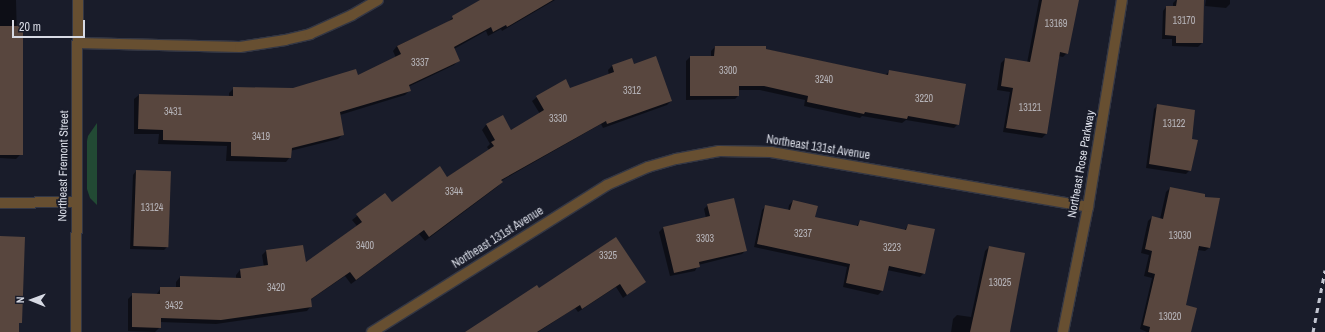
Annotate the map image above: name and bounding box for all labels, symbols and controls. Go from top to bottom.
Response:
scale bar [14,12,87,38]
house number: 13170 [1173,15,1195,27]
house number: 13169 [1045,18,1067,30]
text: 20 m [19,19,41,35]
house number: 3337 [411,57,429,69]
house number: 3300 [719,65,737,77]
house number: 3240 [815,74,833,86]
house number: 3312 [623,85,641,97]
house number: 3220 [915,93,933,105]
house number: 13121 [1019,102,1041,114]
house number: 3431 [164,106,182,118]
street label: Northeast Rose Parkway [1065,109,1099,219]
street label: Northeast Fremont Street [56,110,72,222]
house number: 3330 [549,113,567,125]
house number: 13122 [1163,118,1185,130]
house number: 3419 [252,131,270,143]
street label: Northeast 131st Avenue [765,133,871,163]
house number: 3344 [445,186,463,198]
house number: 13124 [141,202,163,214]
street label: Northeast 131st Avenue [449,204,547,272]
house number: 3237 [794,228,812,240]
house number: 13030 [1169,230,1191,242]
house number: 3303 [696,233,714,245]
house number: 3400 [356,240,374,252]
house number: 3223 [883,242,901,254]
house number: 3325 [599,250,617,262]
house number: 13025 [989,277,1011,289]
north arrow [12,280,52,320]
house number: 3420 [267,282,285,294]
text: N [13,296,27,303]
house number: 3432 [165,300,183,312]
house number: 13020 [1159,311,1181,323]

